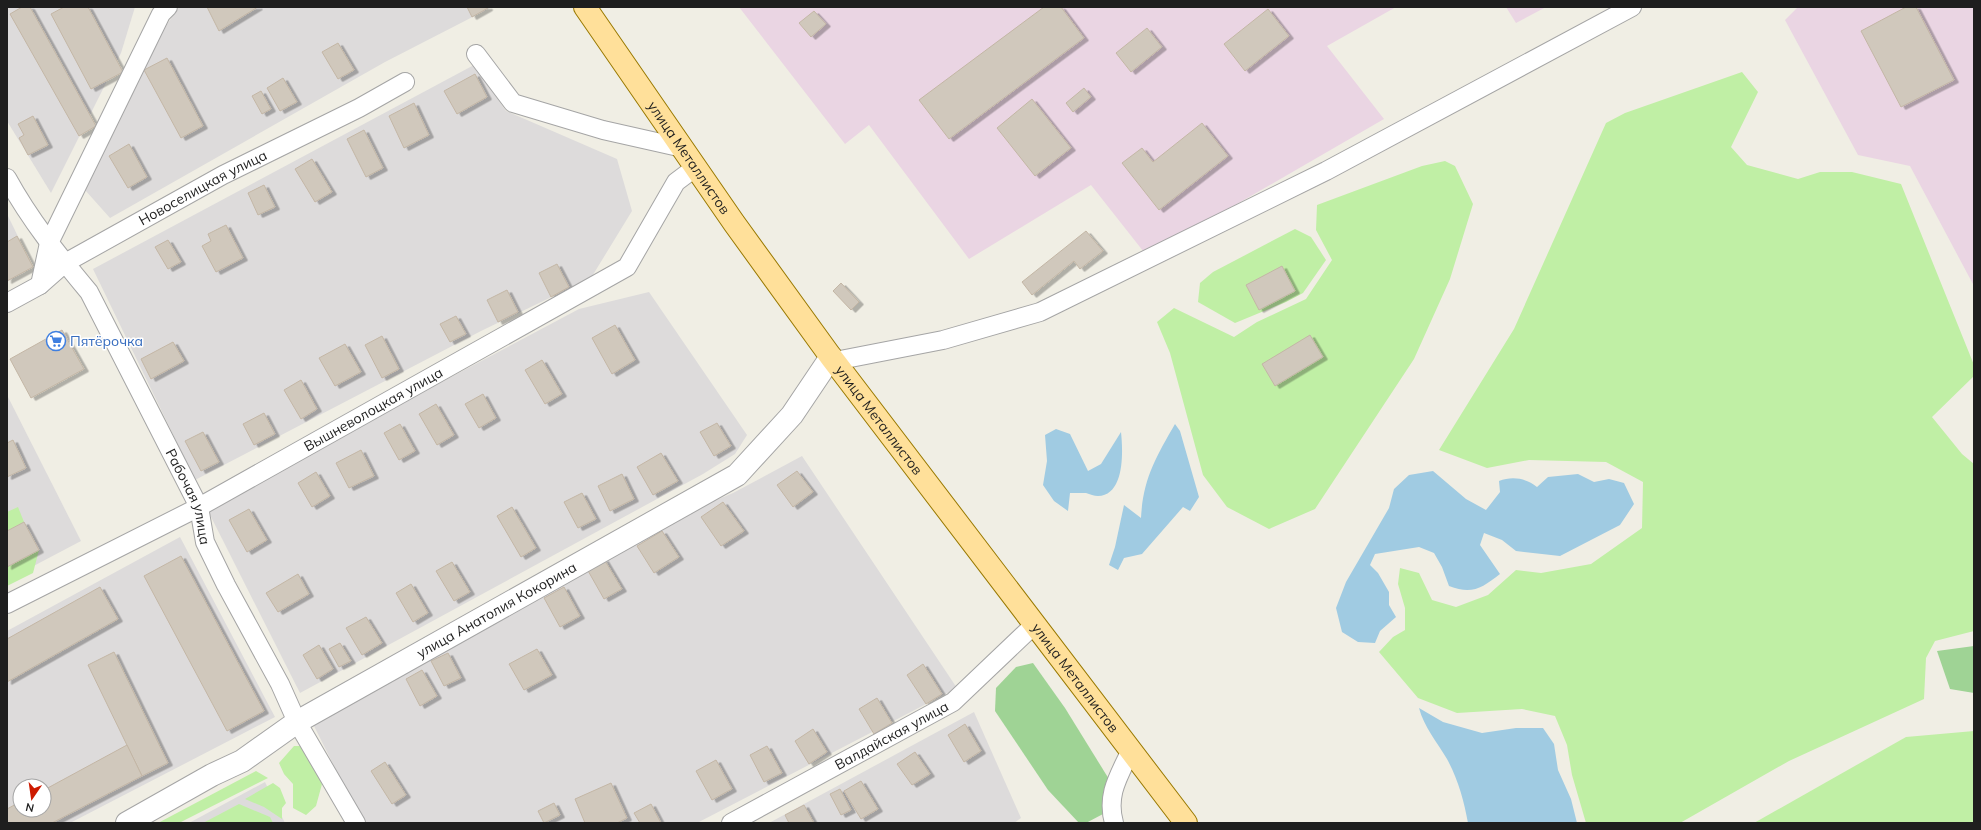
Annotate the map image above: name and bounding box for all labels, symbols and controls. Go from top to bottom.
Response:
street label: улица Металлистов [644,98,734,218]
street label: Новоселицкая улица [135,146,270,229]
supermarket icon: Пятёрочка [45,330,67,352]
place label: Пятёрочка [70,332,143,350]
street label: улица Металлистов [831,361,927,479]
street label: Вышневолоцкая улица [301,363,446,455]
street label: Рабочая улица [162,446,214,546]
street label: улица Анатолия Кокорина [413,558,580,662]
street label: улица Металлистов [1028,619,1123,736]
street label: Валдайская улица [832,697,952,774]
north arrow [12,778,52,818]
text: N [24,800,35,815]

